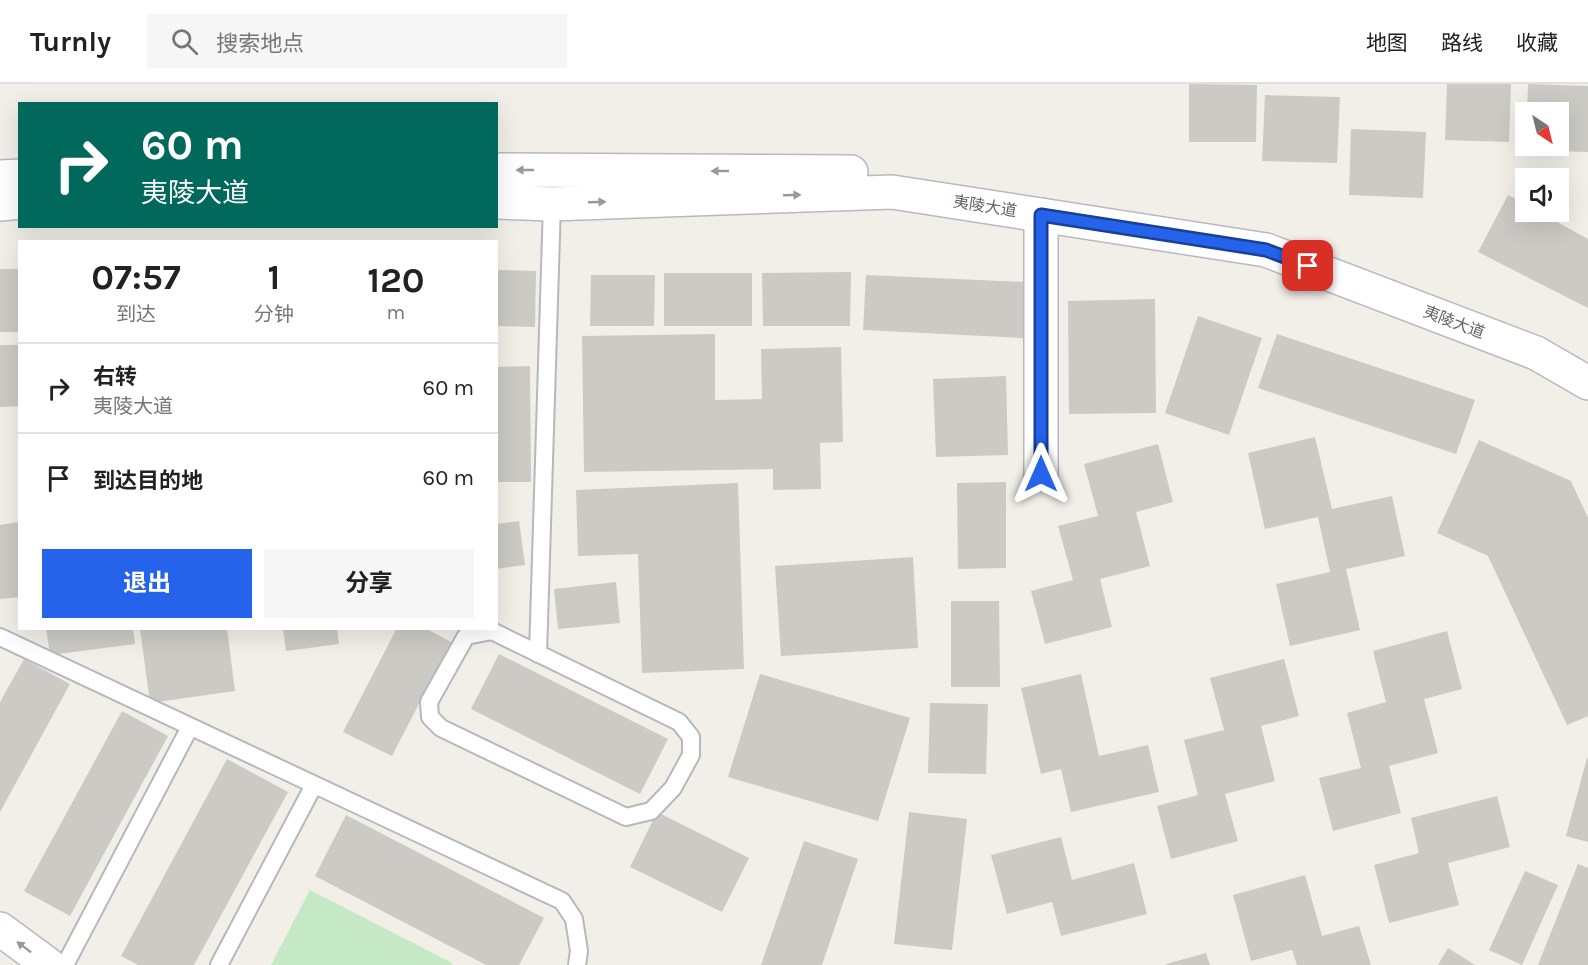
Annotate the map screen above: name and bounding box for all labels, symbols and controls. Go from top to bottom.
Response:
search box [147,14,567,68]
text: Turnly [30,25,111,58]
icon: search [168,25,201,58]
text: 搜索地点 [216,31,304,57]
text: 地图 [1366,31,1408,55]
text: 路线 [1441,31,1483,55]
text: 收藏 [1516,31,1558,55]
north arrow [1515,102,1569,156]
map controls [1515,102,1569,222]
text: 60 m [141,120,244,170]
icon: right [42,126,120,204]
one-way arrow [515,165,534,175]
one-way arrow [710,166,729,176]
button: sound [1515,168,1569,222]
text: 夷陵大道 [141,177,249,209]
one-way arrow [782,191,801,200]
street label: 夷陵大道 [952,192,1018,220]
one-way arrow [587,197,606,207]
pin [1282,240,1333,291]
icon: arrive [1291,249,1324,282]
text: 07:57 [91,256,181,298]
text: 1 [267,256,280,298]
text: 120 [367,259,425,301]
text: m [387,301,405,324]
street label: 夷陵大道 [1421,302,1487,342]
text: 到达 [116,303,156,326]
text: 分钟 [254,303,294,326]
text: 右转 [93,364,137,390]
icon: right [42,372,75,405]
text: 60 m [423,375,474,401]
text: 夷陵大道 [93,395,173,418]
position arrow [1009,442,1073,506]
icon: arrive [42,462,75,495]
text: 60 m [423,465,474,491]
text: 到达目的地 [93,468,203,494]
button: 退出 [42,549,252,618]
button: 分享 [264,549,474,618]
one-way arrow [17,941,33,953]

